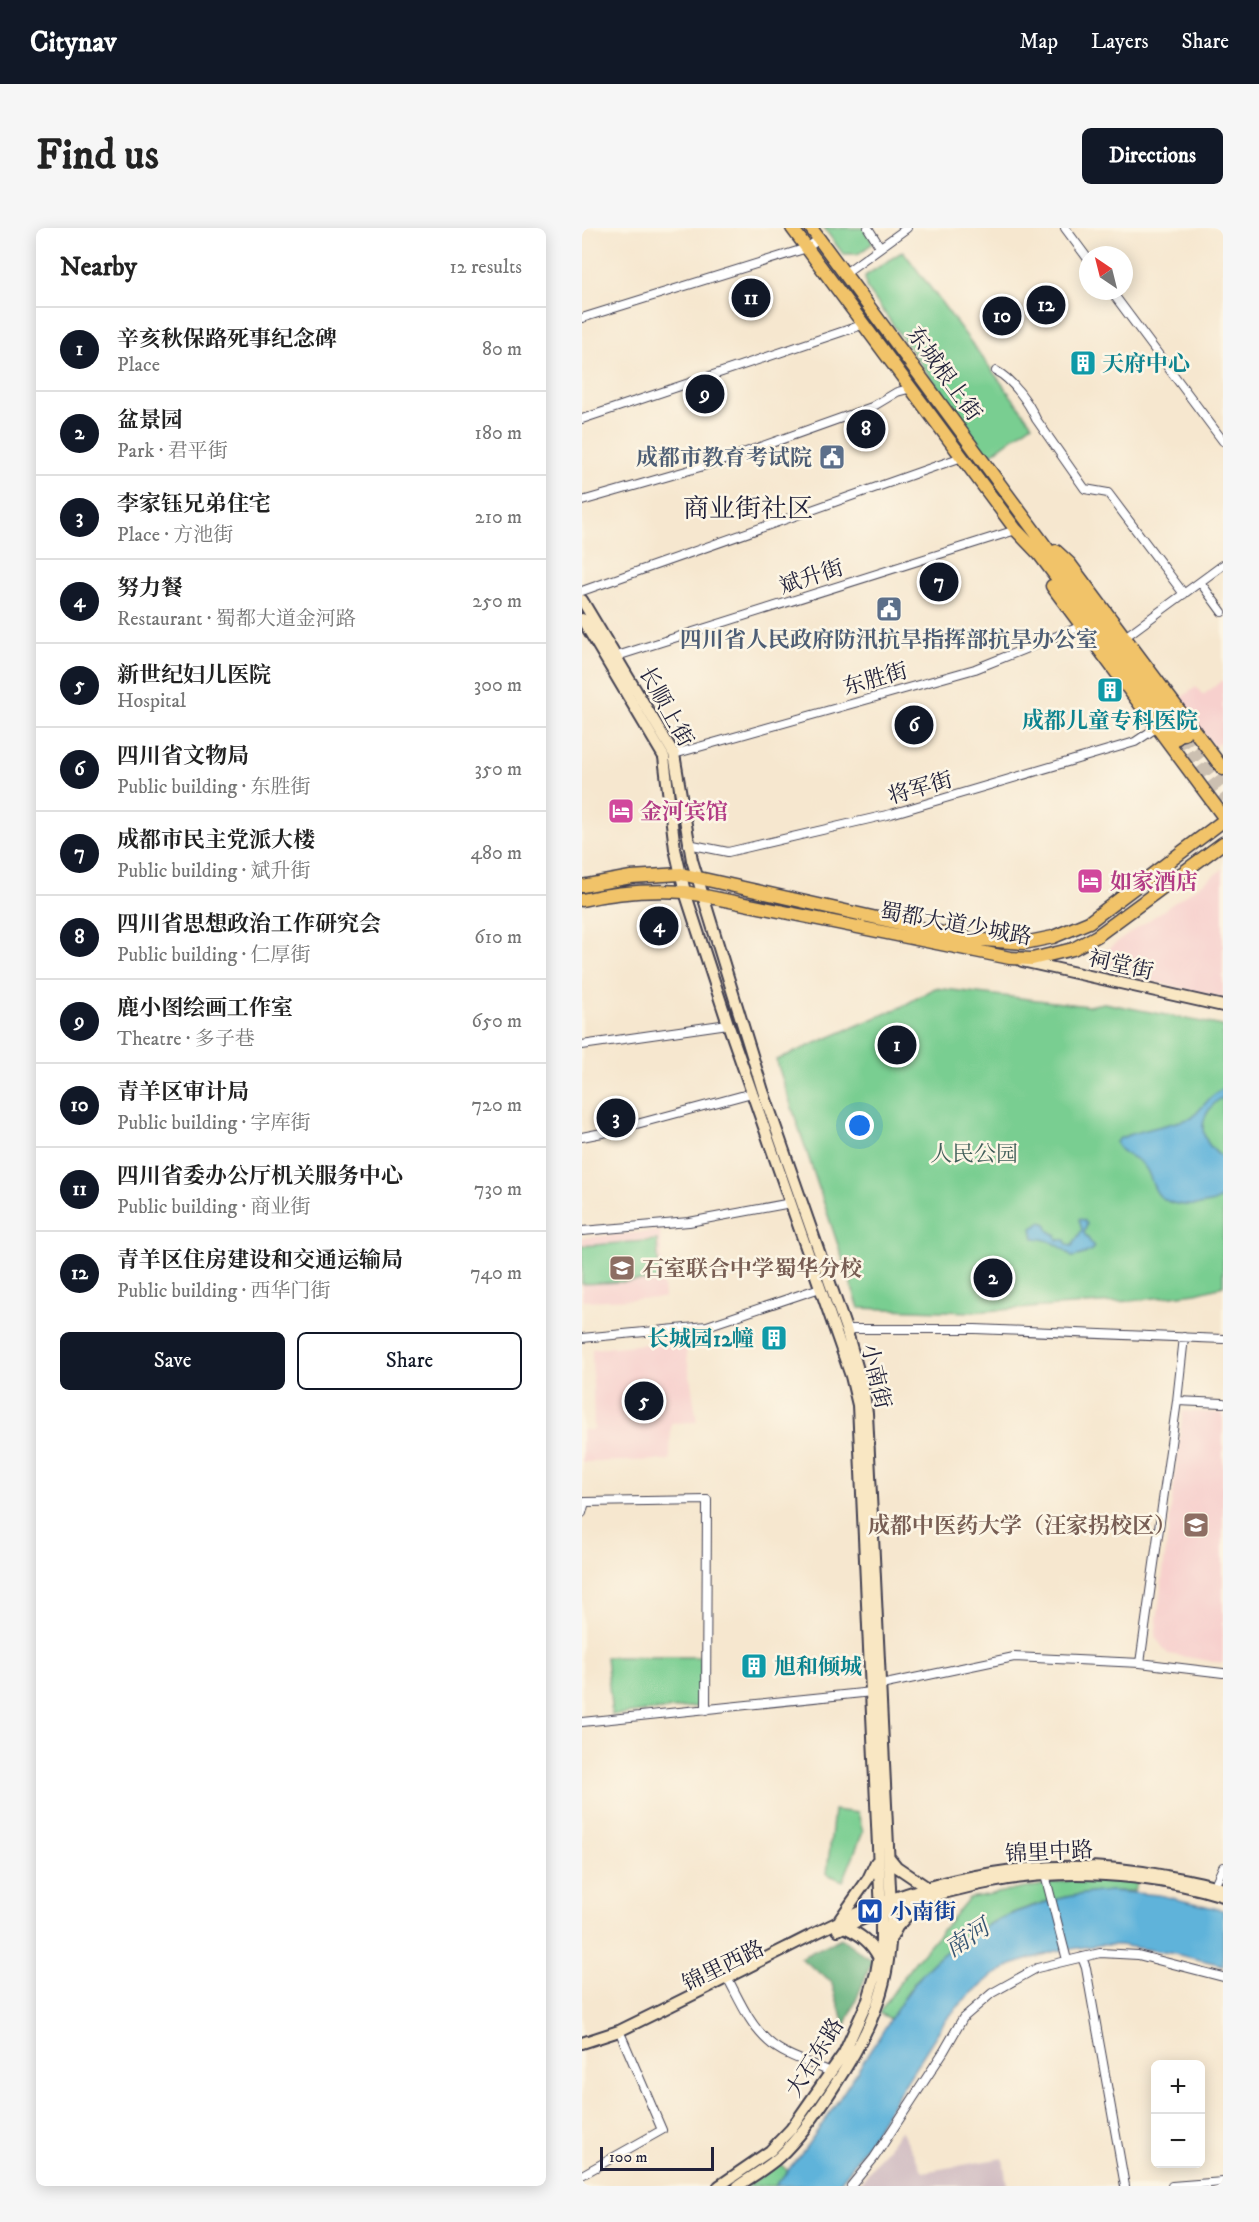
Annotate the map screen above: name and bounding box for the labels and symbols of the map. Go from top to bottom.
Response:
north arrow [1079,246,1133,300]
pin: 11 [732,276,770,320]
pin: 12 [1026,282,1066,328]
pin: 10 [982,294,1022,338]
street label: 东城根上街 [901,321,987,426]
building icon: 天府中心 [1068,348,1098,378]
place label: 天府中心 [1102,351,1190,378]
pin: 9 [686,372,724,416]
pin: 8 [846,406,886,452]
public building icon: 成都市教育考试院 [817,442,847,472]
place label: 成都市教育考试院 [636,445,812,472]
district label: 商业街社区 [683,493,813,526]
street label: 斌升街 [776,554,847,600]
pin: 7 [920,560,958,604]
public building icon: 四川省人民政府防汛抗旱指挥部抗旱办公室 [874,594,904,624]
place label: 四川省人民政府防汛抗旱指挥部抗旱办公室 [680,627,1098,654]
street label: 东胜街 [840,657,911,702]
street label: 长顺上街 [633,662,699,752]
building icon: 成都儿童专科医院 [1095,675,1125,705]
pin: 6 [894,702,934,748]
place label: 成都儿童专科医院 [1022,708,1198,735]
street label: 将军街 [885,766,956,811]
hotel icon: 金河宾馆 [606,796,636,826]
place label: 金河宾馆 [640,799,728,826]
hotel icon: 如家酒店 [1075,866,1105,896]
place label: 如家酒店 [1110,869,1198,896]
street label: 蜀都大道少城路 [878,898,1034,951]
pin: 4 [640,904,679,948]
street label: 祠堂街 [1085,945,1156,986]
pin: 1 [878,1022,916,1068]
pin: 3 [597,1096,636,1140]
your location [845,1111,874,1140]
park label: 人民公园 [930,1141,1018,1168]
school or university icon: 石室联合中学蜀华分校 [607,1253,637,1283]
place label: 石室联合中学蜀华分校 [642,1256,862,1283]
pin: 2 [974,1256,1012,1300]
building icon: 长城园12幢 [759,1323,789,1353]
place label: 长城园12幢 [647,1326,754,1353]
street label: 小南街 [855,1341,896,1412]
pin: 5 [624,1378,664,1424]
school or university icon: 成都中医药大学（汪家拐校区） [1181,1510,1211,1540]
place label: 成都中医药大学（汪家拐校区） [868,1513,1176,1540]
building icon: 旭和倾城 [739,1651,769,1681]
place label: 旭和倾城 [774,1654,862,1681]
street label: 锦里中路 [1004,1837,1094,1868]
metro station icon: 小南街 [855,1896,885,1926]
place label: 小南街 [890,1899,956,1926]
water label: 南河 [939,1911,999,1964]
street label: 锦里西路 [678,1935,769,1998]
street label: 大石东路 [781,2013,850,2102]
scale bar [600,2144,714,2172]

